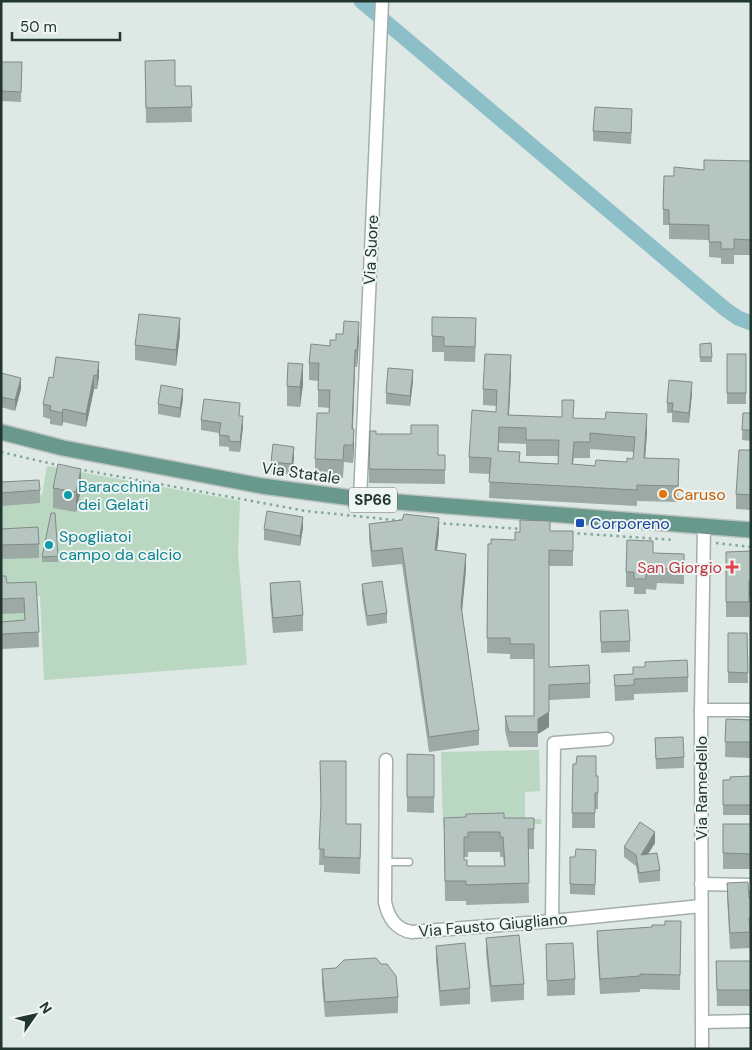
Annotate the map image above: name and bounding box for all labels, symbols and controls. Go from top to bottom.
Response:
scale bar [12,10,120,42]
text: 50 m [20,17,57,37]
street label: Via Suore [359,214,383,286]
street label: Via Statale [260,457,342,489]
place label: Baracchina dei Gelati [78,476,160,515]
place label: Caruso [673,484,726,505]
road number: SP66 [349,488,397,512]
marker: Caruso [657,488,669,500]
marker: Baracchina dei Gelati [62,489,74,501]
place label: Corporeno [590,513,670,534]
marker: Corporeno [574,517,586,529]
place label: Spogliatoi campo da calcio [59,526,182,565]
marker: Spogliatoi campo da calcio [43,539,55,551]
place label: San Giorgio [637,557,722,578]
marker: San Giorgio [726,561,738,573]
street label: Via Ramedello [691,736,712,840]
street label: Via Fausto Giugliano [418,908,568,942]
north arrow [10,990,60,1040]
text: N [35,998,56,1017]

